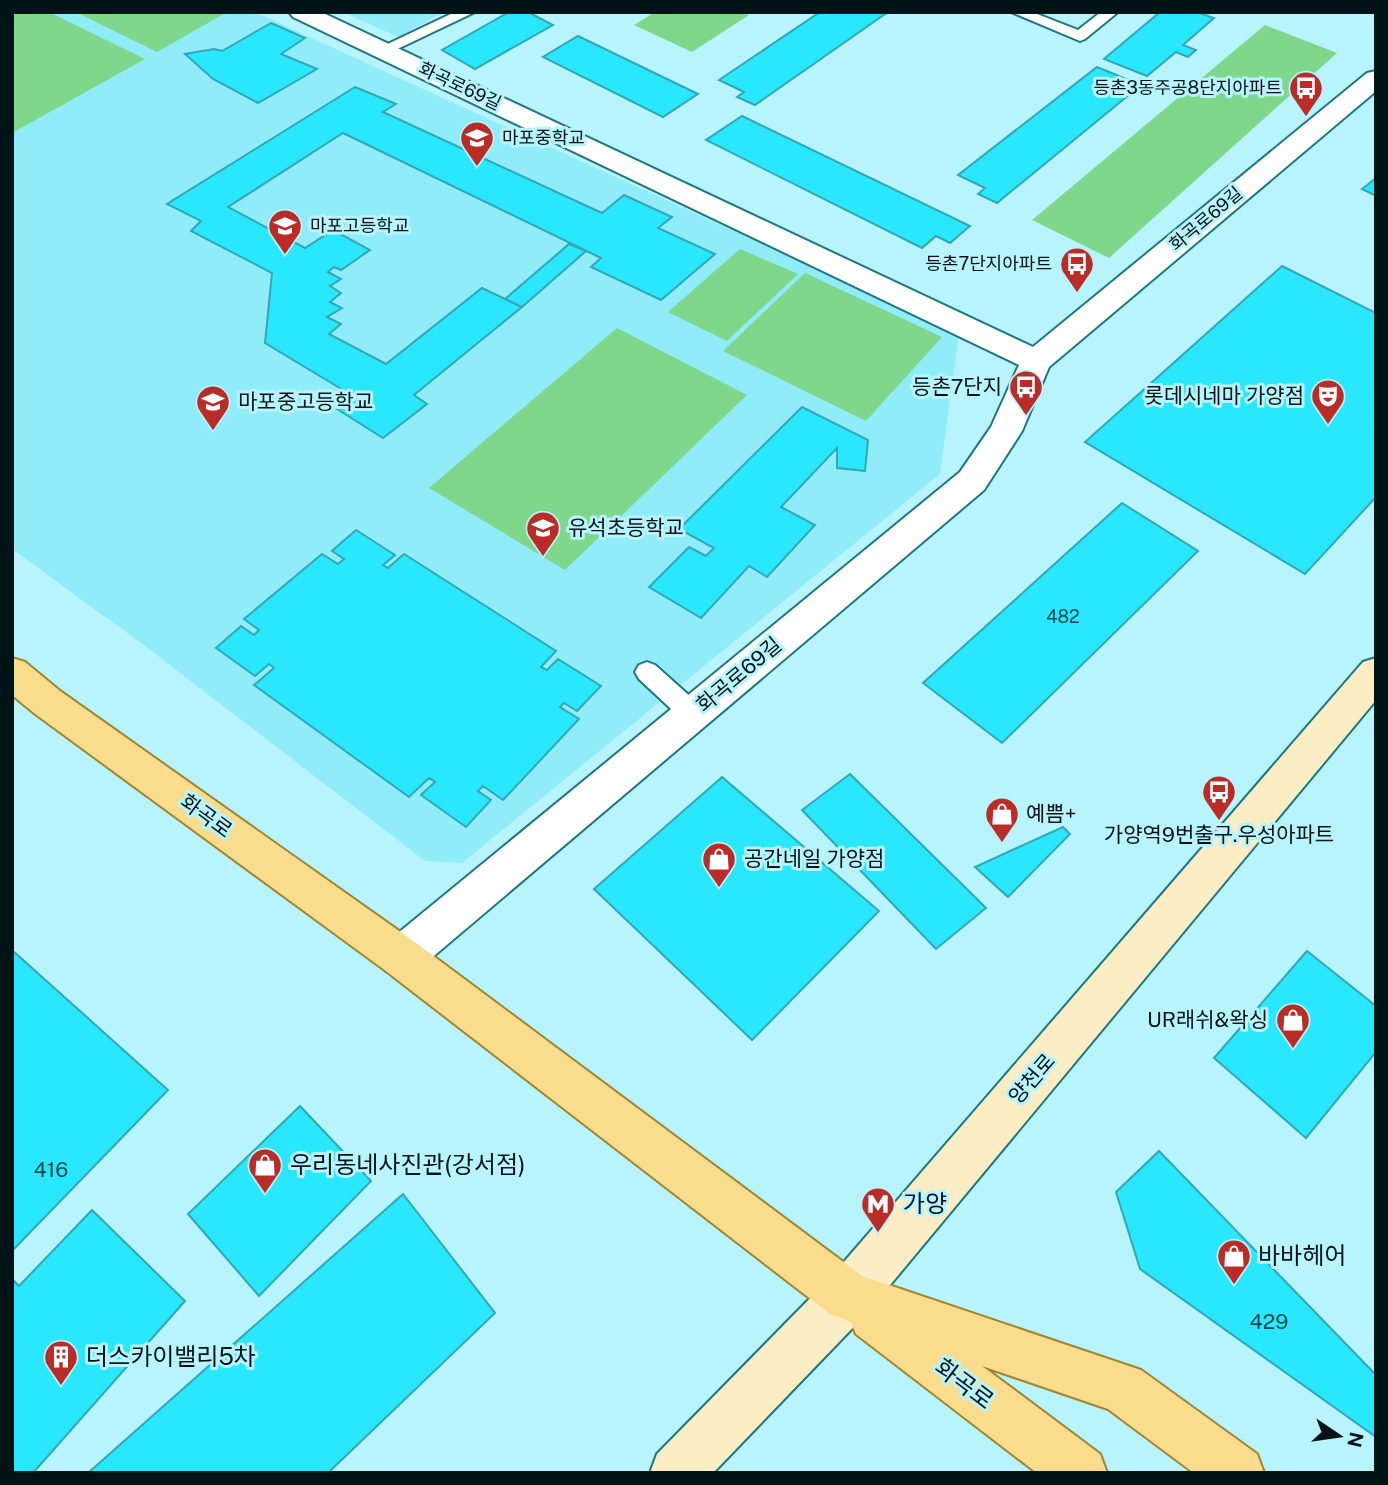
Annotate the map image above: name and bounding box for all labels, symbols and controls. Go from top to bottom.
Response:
street label: 화곡로69길 [416,57,505,114]
bus stop icon: 등촌3동주공8단지아파트 [1287,69,1325,118]
place label: 등촌3동주공8단지아파트 [1093,77,1282,98]
school or university icon: 마포중학교 [458,119,496,168]
place label: 마포중학교 [502,127,585,148]
street label: 화곡로69길 [1165,182,1246,255]
school or university icon: 마포고등학교 [266,207,304,256]
place label: 마포고등학교 [310,215,409,236]
bus stop icon: 등촌7단지아파트 [1058,245,1096,294]
place label: 등촌7단지아파트 [925,253,1052,274]
bus stop icon: 등촌7단지 [1007,368,1045,417]
place label: 등촌7단지 [912,374,1002,399]
theatre icon: 롯데시네마 가양점 [1309,377,1347,426]
school or university icon: 마포중고등학교 [194,383,232,432]
place label: 롯데시네마 가양점 [1144,383,1304,408]
place label: 마포중고등학교 [238,389,373,414]
school or university icon: 유석초등학교 [524,509,562,558]
place label: 유석초등학교 [568,515,684,540]
house number: 482 [1046,606,1080,627]
street label: 화곡로69길 [691,632,786,717]
bus stop icon: 가양역9번출구.우성아파트 [1200,773,1238,822]
street label: 화곡로 [175,788,237,843]
shop icon: 예쁨+ [983,795,1021,844]
place label: 예쁨+ [1026,801,1076,826]
place label: 가양역9번출구.우성아파트 [1104,822,1334,847]
shop icon: 공간네일 가양점 [700,840,738,889]
place label: 공간네일 가양점 [744,846,884,871]
shop icon: UR래쉬&왁싱 [1274,1001,1312,1050]
place label: UR래쉬&왁싱 [1147,1007,1268,1032]
street label: 양천로 [1003,1049,1060,1109]
shop icon: 우리동네사진관(강서점) [246,1146,284,1195]
place label: 우리동네사진관(강서점) [290,1150,525,1178]
house number: 416 [34,1157,68,1182]
metro station icon: 가양 [859,1185,897,1234]
place label: 가양 [903,1189,947,1217]
shop icon: 바바헤어 [1215,1237,1253,1286]
place label: 바바헤어 [1258,1241,1346,1269]
house number: 429 [1250,1309,1288,1334]
building icon: 더스카이밸리5차 [42,1338,80,1387]
place label: 더스카이밸리5차 [86,1342,256,1370]
street label: 화곡로 [930,1352,999,1414]
north arrow [1304,1401,1374,1471]
text: N [1343,1430,1368,1450]

